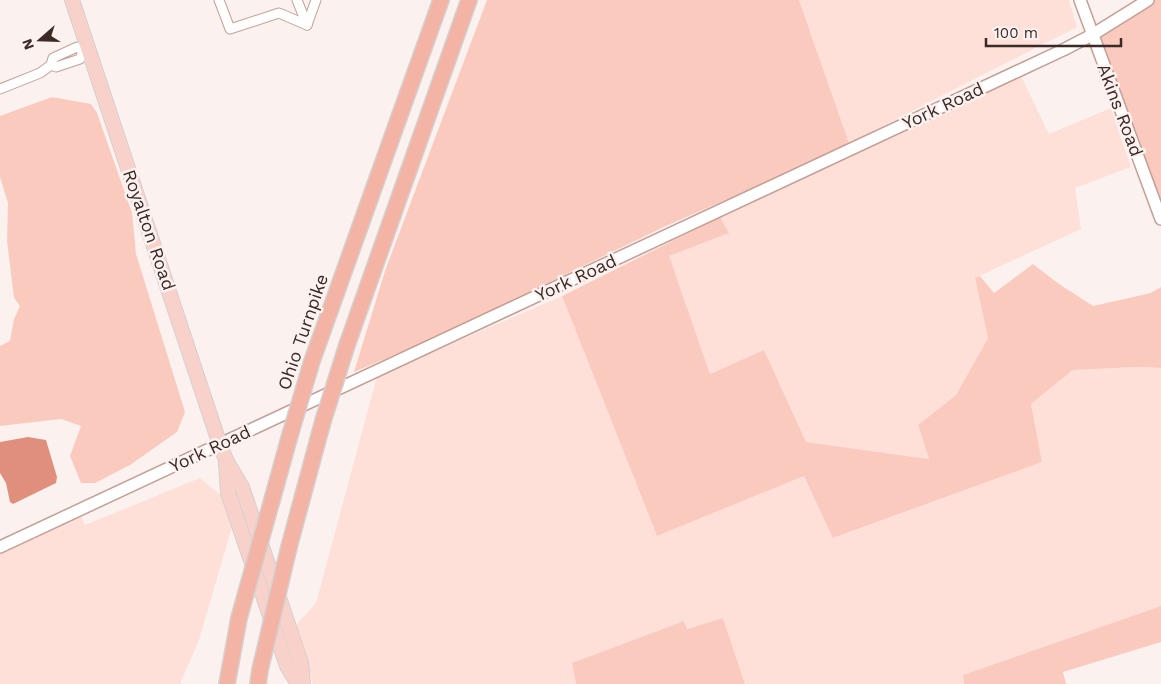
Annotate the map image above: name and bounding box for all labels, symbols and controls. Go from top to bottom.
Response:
north arrow [15,15,65,65]
scale bar [986,15,1121,47]
text: 100 m [994,24,1038,42]
text: N [18,37,37,52]
street label: Akins Road [1093,61,1148,159]
street label: York Road [899,78,987,133]
street label: Royalton Road [119,167,180,293]
street label: York Road [532,250,620,305]
street label: Ohio Turnpike [273,271,332,393]
street label: York Road [166,421,254,476]

